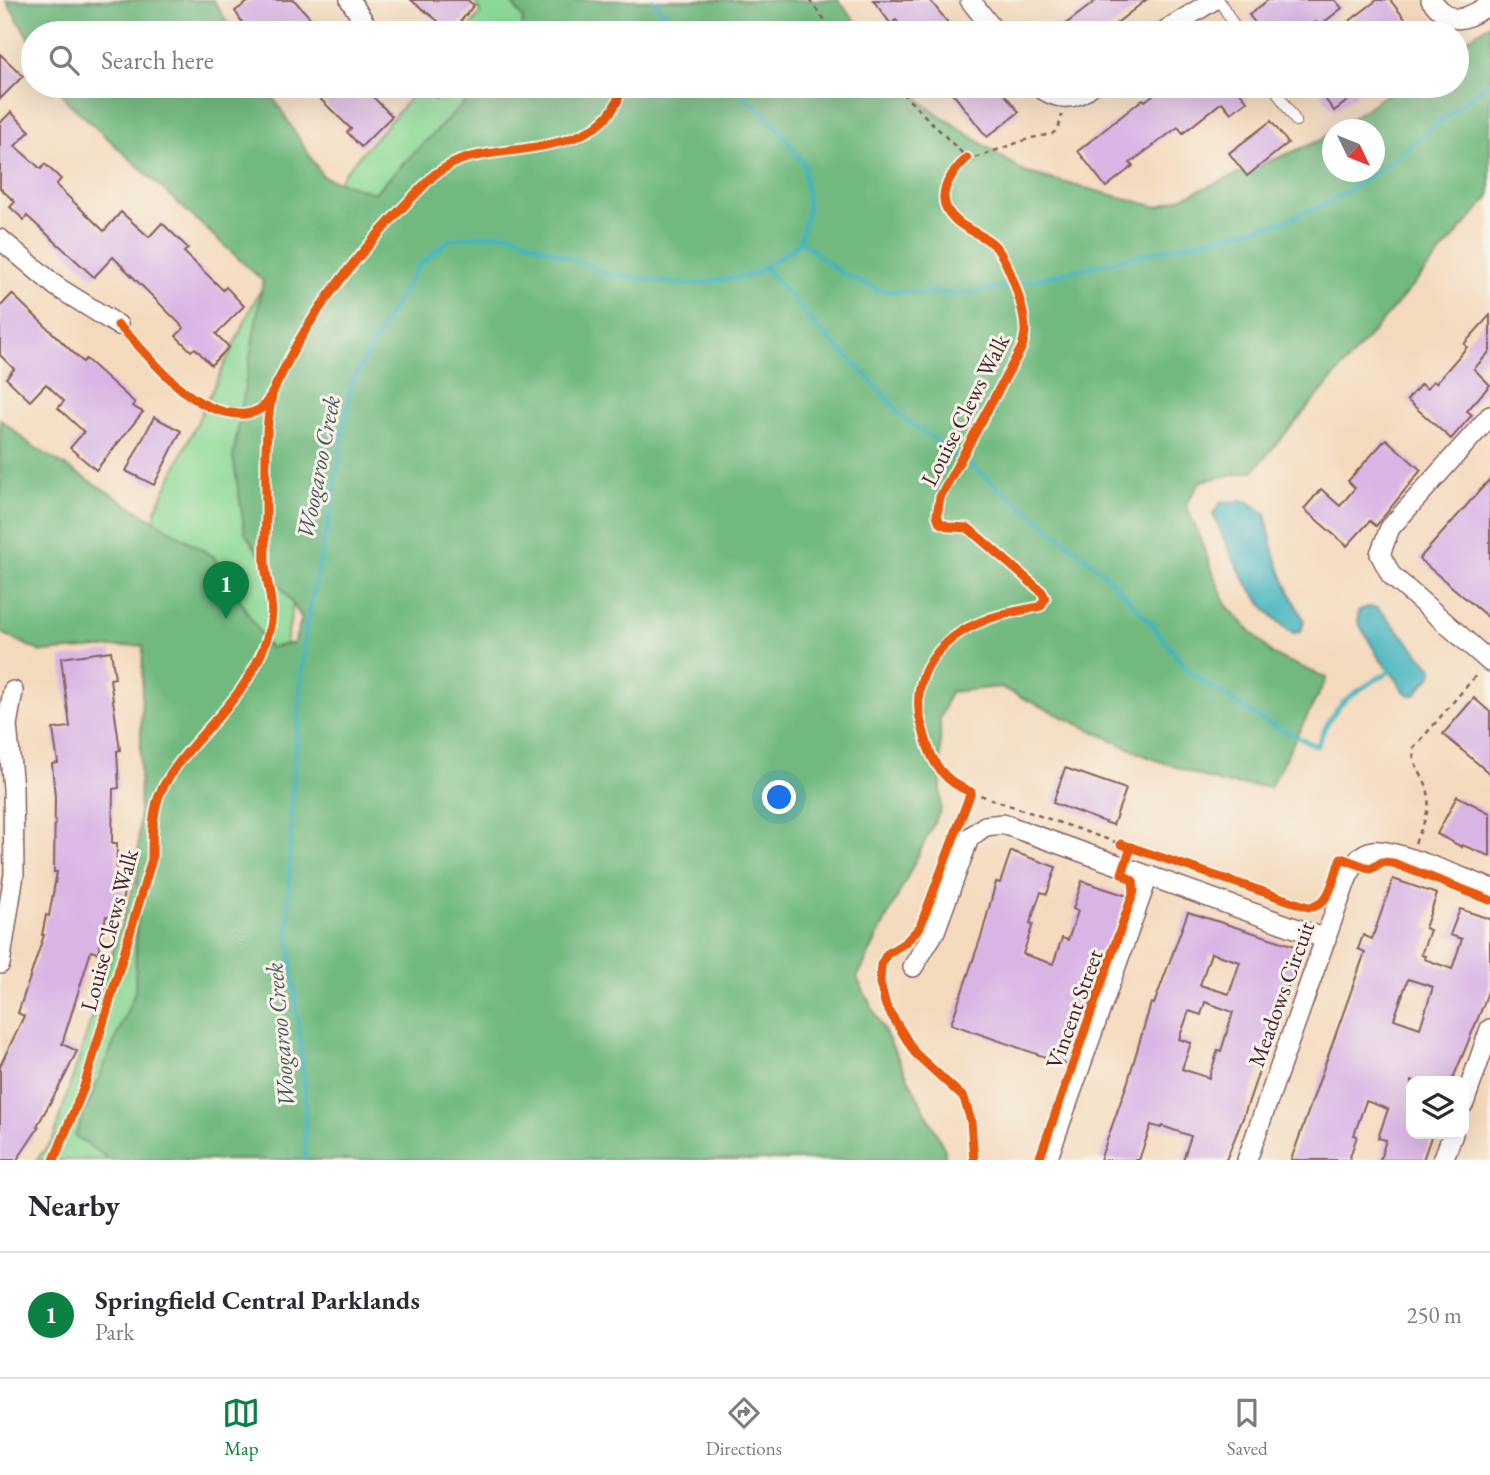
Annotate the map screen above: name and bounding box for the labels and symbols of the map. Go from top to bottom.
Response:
north arrow [1322,119,1385,182]
street label: Louise Clews Walk [914,328,1017,491]
water label: Woogaroo Creek [289,393,347,541]
pin: 1 [203,561,249,619]
your location [762,780,796,814]
street label: Louise Clews Walk [73,845,145,1014]
street label: Meadows Circuit [1241,916,1322,1071]
street label: Vincent Street [1039,944,1110,1073]
water label: Woogaroo Creek [258,961,302,1109]

